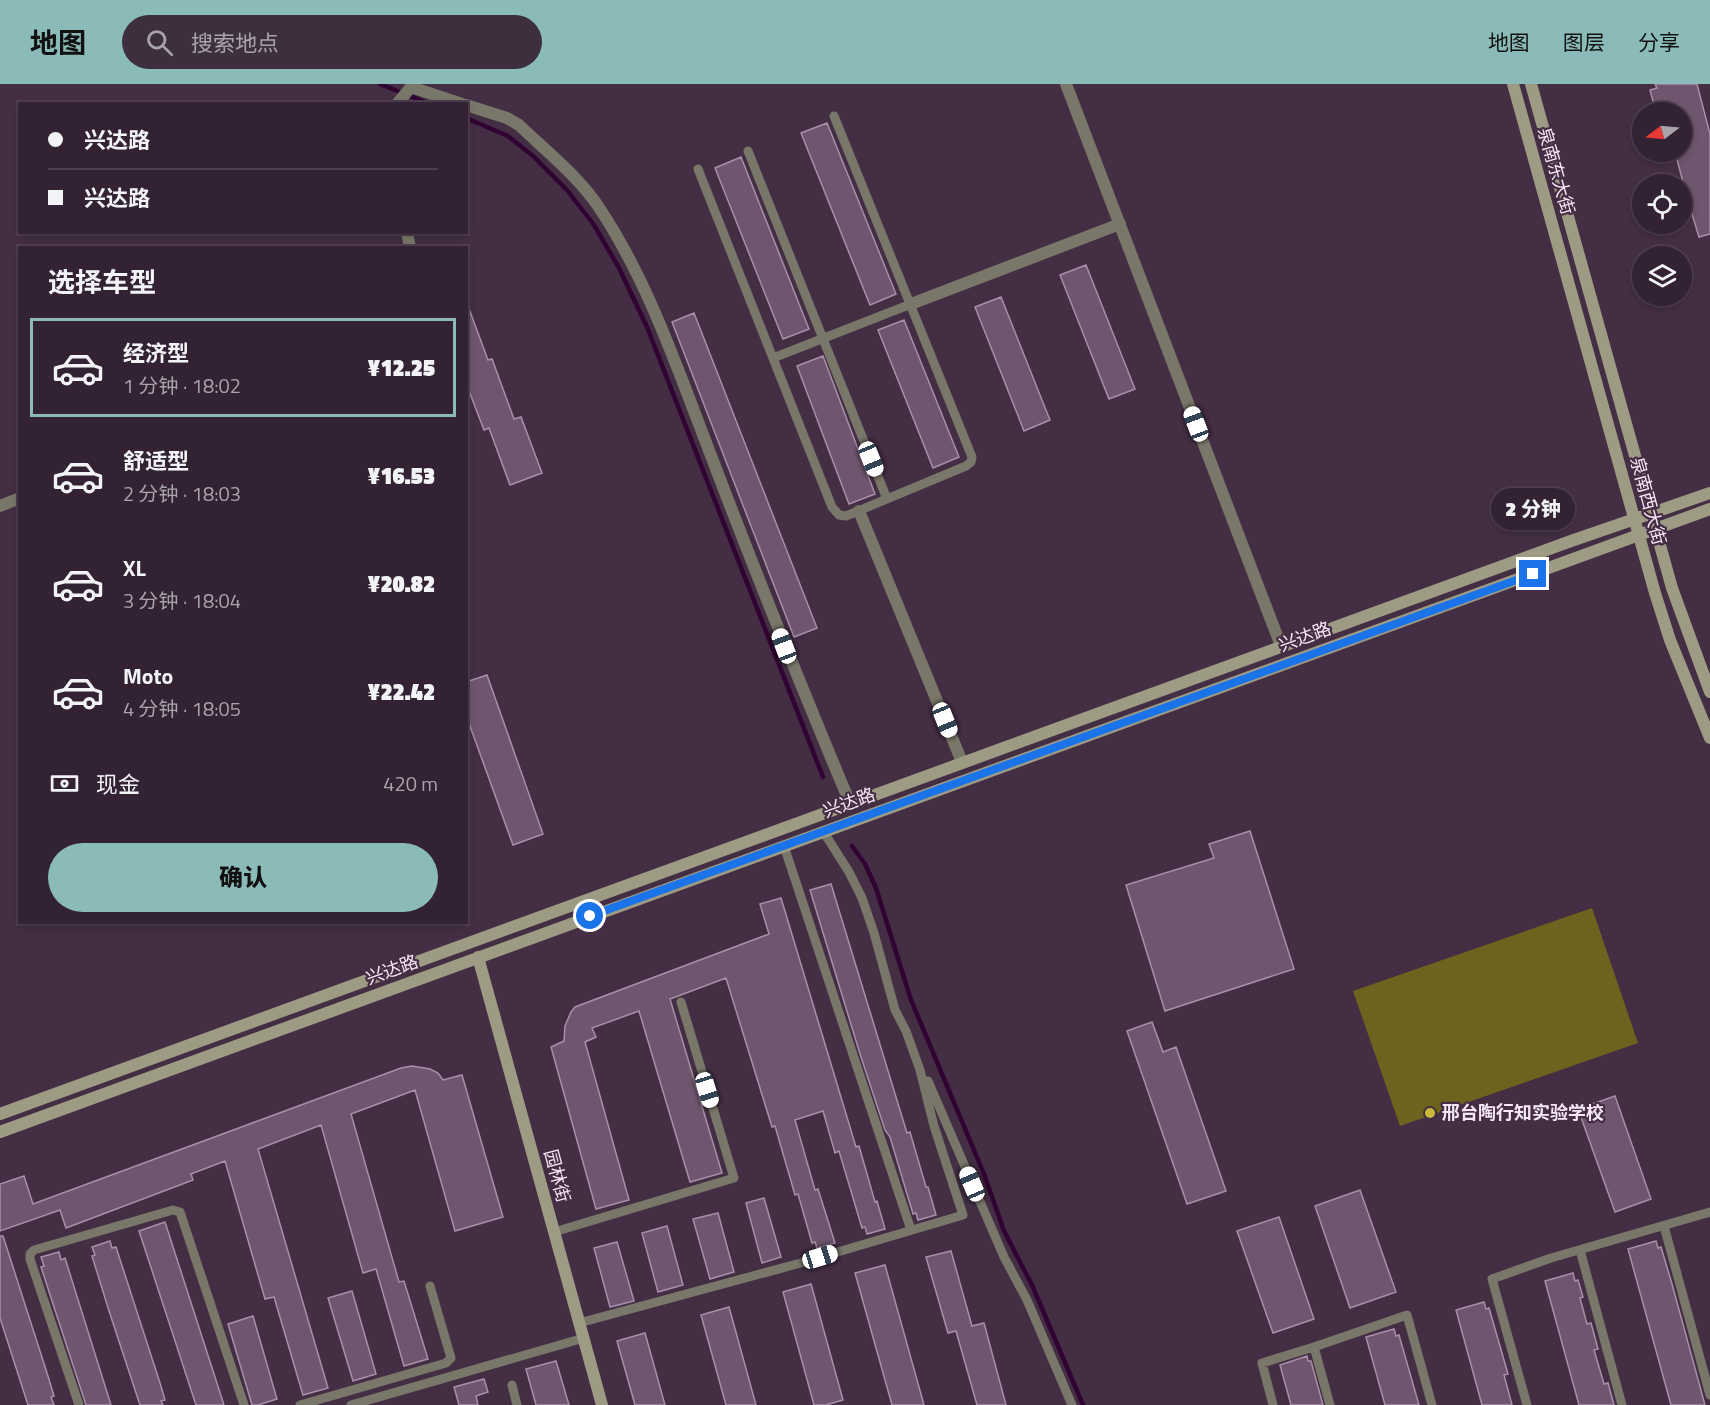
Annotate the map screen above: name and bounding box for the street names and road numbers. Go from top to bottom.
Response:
street label: 泉南东大街 [1531,124,1582,218]
street label: 泉南西大街 [1624,454,1673,548]
street label: 兴达路 [1275,615,1335,658]
street label: 兴达路 [819,781,879,824]
street label: 兴达路 [362,948,422,991]
street label: 园林街 [537,1146,578,1205]

